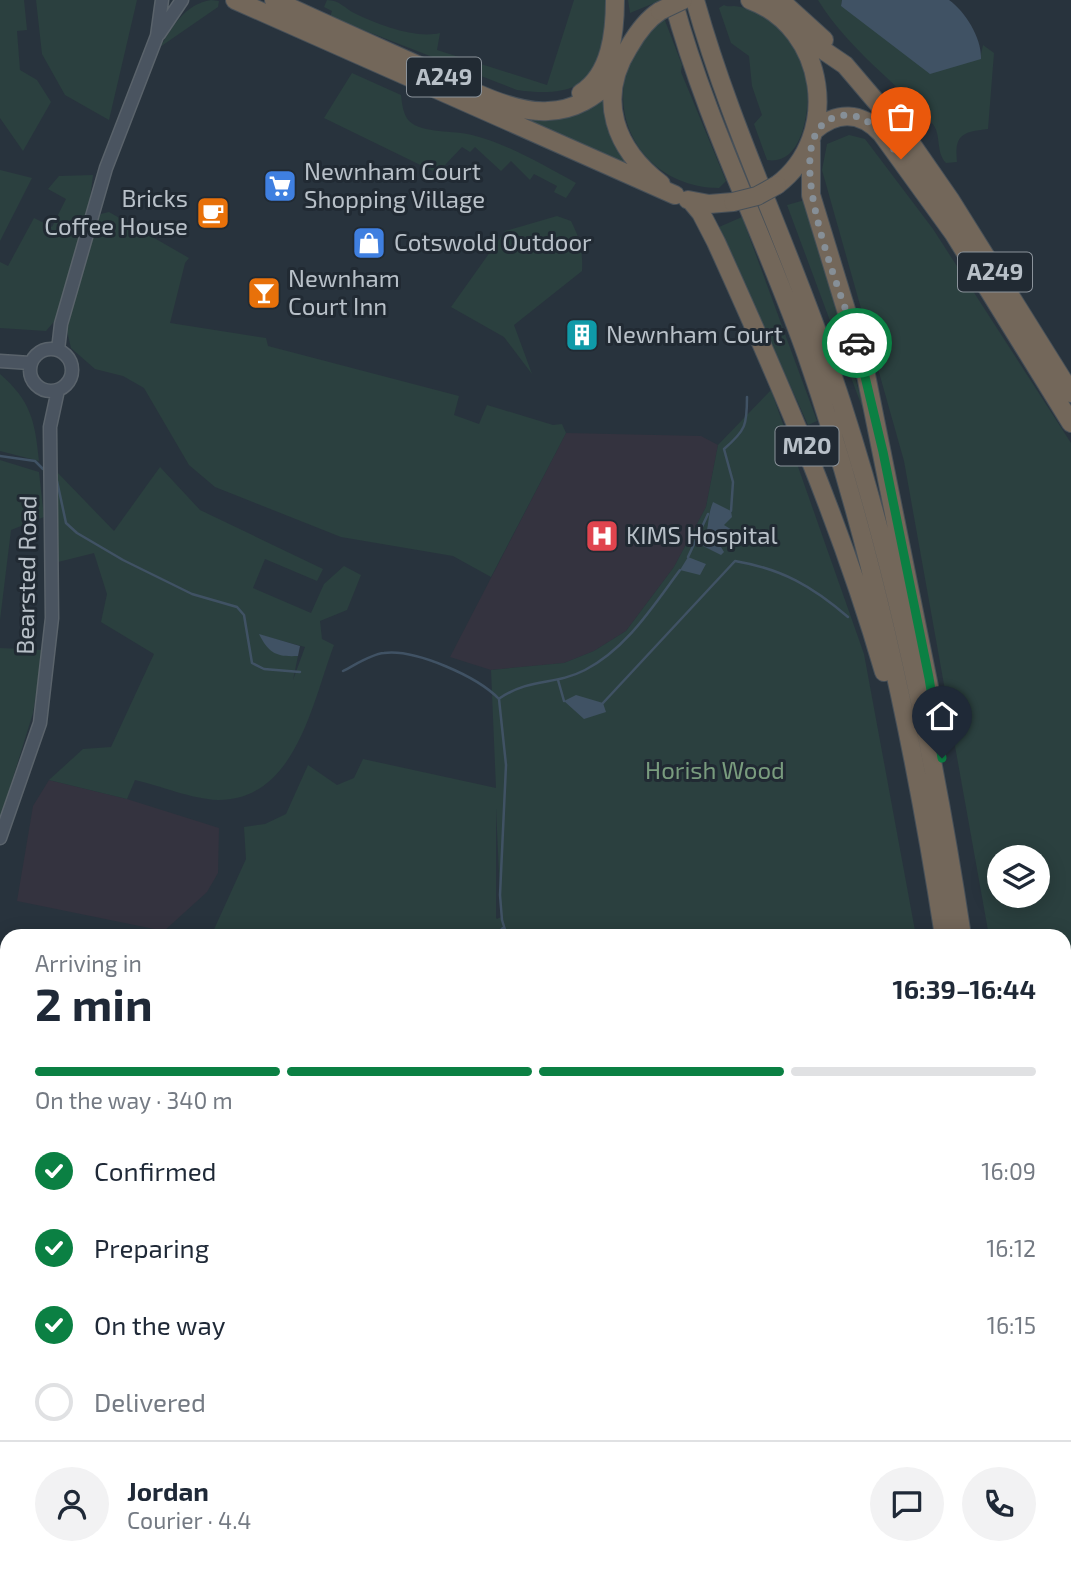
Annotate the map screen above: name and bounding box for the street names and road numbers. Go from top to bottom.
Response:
road number: A249 [407,58,481,96]
road number: A249 [958,252,1032,292]
road number: M20 [776,426,838,466]
street label: Bearsted Road [10,495,41,655]

